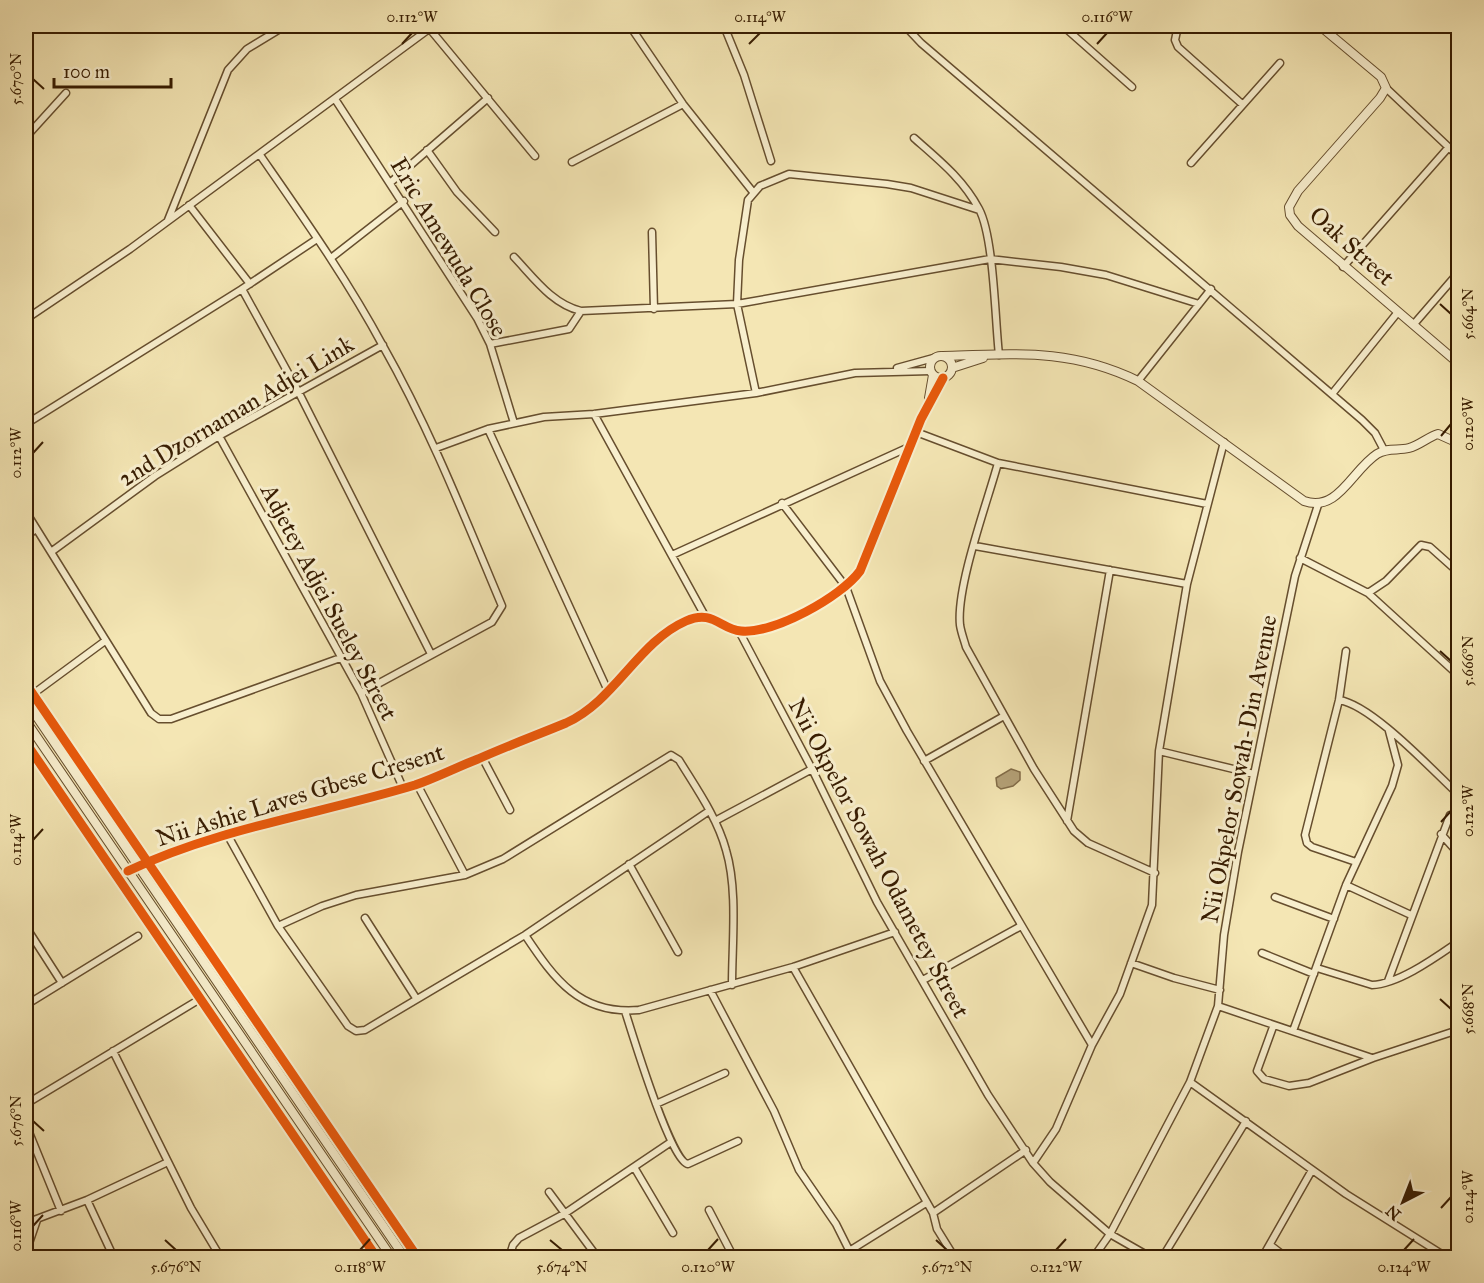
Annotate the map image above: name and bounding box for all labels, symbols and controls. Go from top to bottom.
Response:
text: 0.112°W [387,8,438,26]
text: 0.114°W [734,8,787,26]
text: 0.116°W [1081,8,1133,26]
scale bar [54,51,171,89]
text: 5.670°N [7,53,25,105]
text: 100 m [63,61,110,83]
street label: Eric Amewuda Close [384,152,514,342]
street label: Oak Street [1303,200,1401,292]
text: 5.664°N [1459,288,1477,340]
street label: 2nd Dzornaman Adjei Link [113,328,360,493]
text: 0.120°W [1459,396,1477,451]
text: 0.112°W [7,427,25,478]
street label: Adjetey Adjei Sueley Street [253,478,404,726]
street label: Nii Okpelor Sowah-Din Avenue [1194,612,1284,926]
text: 5.666°N [1459,635,1477,686]
street label: Nii Okpelor Sowah Odametey Street [782,693,977,1024]
street label: Nii Ashie Laves Gbese Cresent [152,737,448,853]
text: 0.122°W [1459,784,1477,837]
text: 0.114°W [7,813,25,866]
text: 5.668°N [1459,983,1477,1035]
text: 5.676°N [7,1095,25,1147]
text: 0.124°W [1459,1170,1477,1224]
north arrow [1373,1172,1433,1232]
text: 0.116°W [7,1200,25,1252]
text: N [1382,1201,1405,1224]
text: 5.676°N [150,1258,202,1276]
text: 0.118°W [334,1258,386,1276]
text: 5.674°N [536,1258,588,1276]
text: 0.120°W [681,1258,736,1276]
text: 5.672°N [922,1258,973,1276]
text: 0.122°W [1030,1258,1083,1276]
text: 0.124°W [1377,1258,1431,1276]

